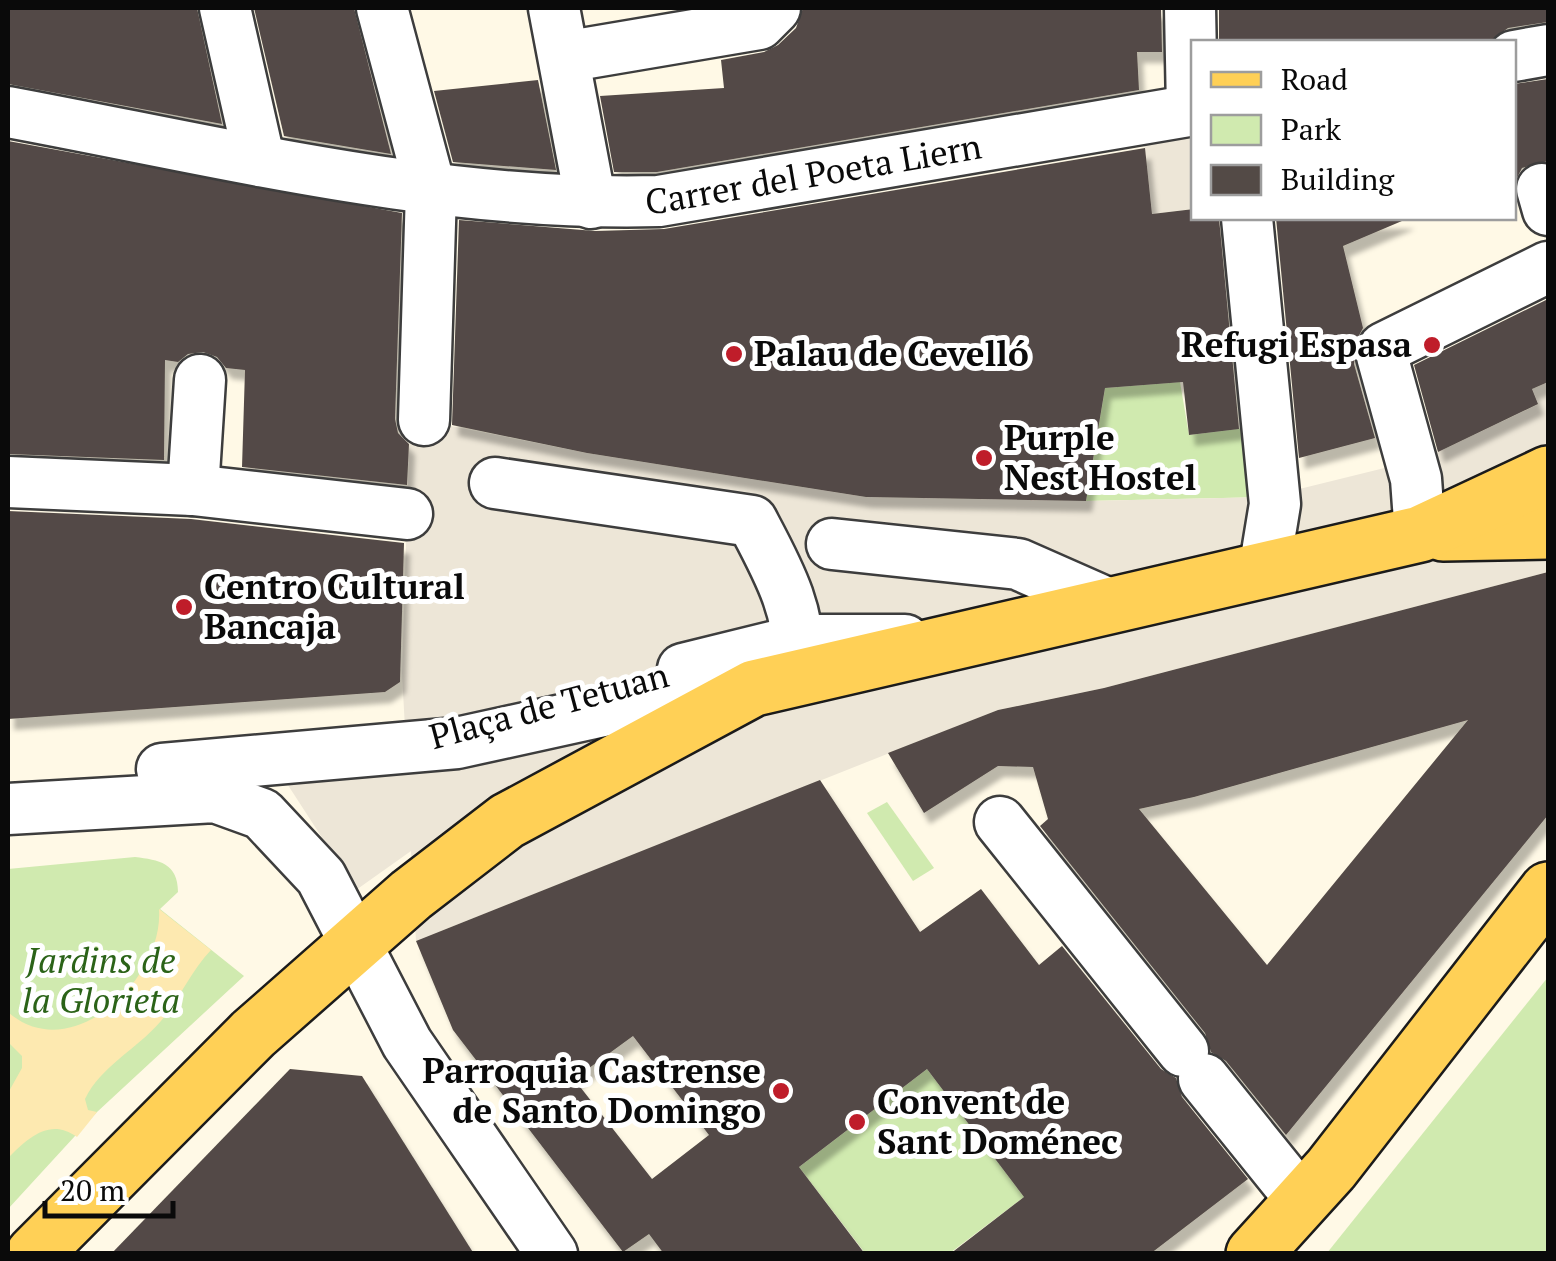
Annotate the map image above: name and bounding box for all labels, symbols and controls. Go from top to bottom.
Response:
legend [1191,40,1516,220]
text: Road [1281,59,1348,99]
text: Park [1281,109,1342,149]
street label: Carrer del Poeta Liern [645,123,985,223]
text: Building [1281,159,1395,199]
place label: Refugi Espasa [1181,321,1412,367]
place label: Palau de Cevelló [754,330,1029,376]
marker: Refugi Espasa [1421,334,1443,356]
marker: Palau de Cevelló [723,343,745,365]
place label: Purple Nest Hostel [1004,414,1196,500]
marker: Purple Nest Hostel [973,447,995,469]
place label: Centro Cultural Bancaja [204,563,465,649]
marker: Centro Cultural Bancaja [173,596,195,618]
street label: Plaça de Tetuan [424,651,674,759]
park label: Jardins de la Glorieta [22,937,180,1023]
place label: Parroquia Castrense de Santo Domingo [422,1047,761,1133]
place label: Convent de Sant Doménec [877,1078,1118,1164]
marker: Parroquia Castrense de Santo Domingo [770,1080,792,1102]
marker: Convent de Sant Doménec [846,1111,868,1133]
scale bar [45,1156,172,1218]
text: 20 m [60,1170,125,1210]

